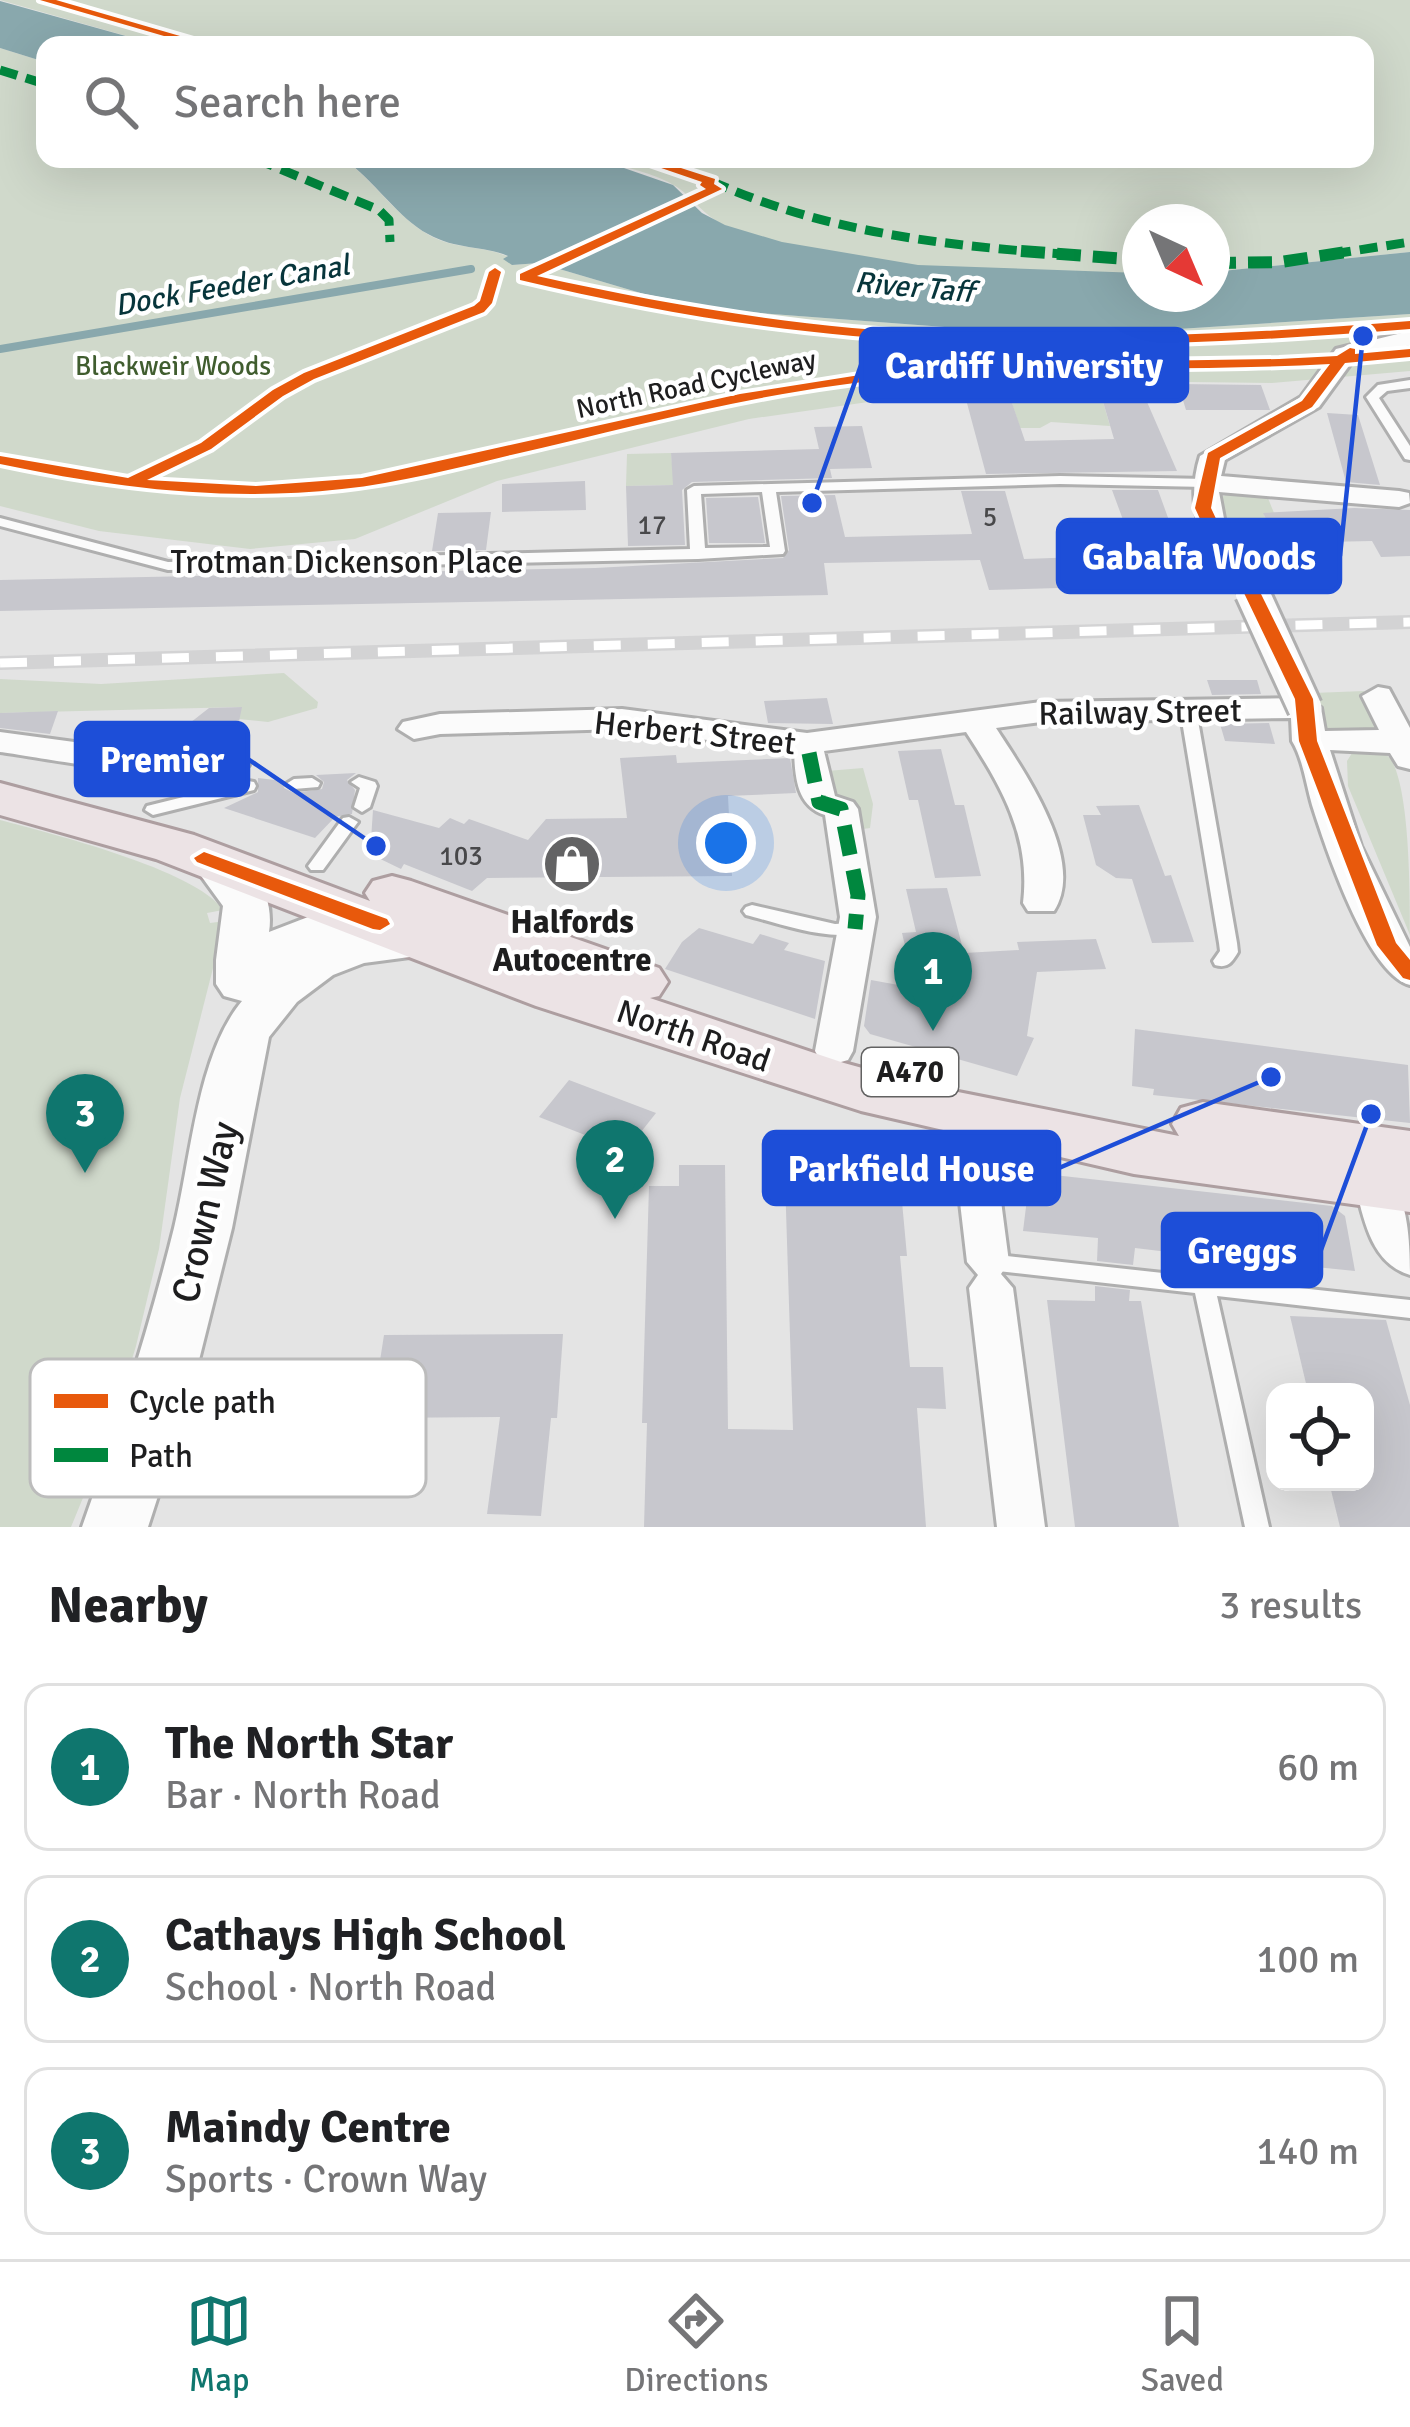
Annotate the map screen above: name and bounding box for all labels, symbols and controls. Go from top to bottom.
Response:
search box [36,36,1374,168]
icon: search [78,69,144,135]
text: Search here [174,75,401,130]
north arrow [1122,204,1230,312]
water label: Dock Feeder Canal [112,246,355,324]
water label: River Taff [853,264,981,312]
callout: Cardiff University [861,329,1187,401]
street label: North Road Cycleway [573,343,819,426]
text: Cardiff University [885,344,1163,389]
park label: Blackweir Woods [75,350,271,383]
house number: 5 [983,501,997,534]
house number: 17 [637,509,667,542]
callout: Gabalfa Woods [1058,520,1340,592]
text: Gabalfa Woods [1082,535,1316,580]
street label: Trotman Dickenson Place [171,542,523,583]
street label: Railway Street [1038,690,1242,735]
street label: Herbert Street [592,703,798,764]
callout: Premier [76,723,248,795]
text: Premier [100,738,225,783]
your location [696,813,756,873]
shop icon: Halfords Autocentre [541,833,603,895]
house number: 103 [439,840,483,873]
place label: Halfords Autocentre [492,902,652,981]
pin: 1 [894,932,972,1031]
street label: North Road [611,991,776,1082]
road number: A470 [862,1048,958,1096]
pin: 3 [46,1074,124,1173]
street label: Crown Way [161,1117,249,1307]
pin: 2 [576,1120,654,1219]
callout: Parkfield House [764,1132,1059,1204]
text: Parkfield House [787,1147,1035,1192]
callout: Greggs [1163,1214,1321,1286]
text: Greggs [1187,1229,1297,1274]
legend [30,1359,426,1497]
text: Cycle path [129,1382,276,1423]
map controls [1266,1383,1374,1491]
button: locate [1266,1383,1374,1491]
text: Path [129,1436,193,1477]
text: Nearby [48,1574,208,1637]
text: 3 results [1219,1581,1362,1629]
text: The North Star [165,1716,453,1771]
text: 1 [79,1743,101,1791]
text: 60 m [1277,1743,1359,1791]
text: Bar · North Road [165,1771,441,1819]
text: Cathays High School [165,1908,566,1963]
text: 2 [79,1935,101,1983]
text: 100 m [1256,1935,1359,1983]
text: School · North Road [165,1963,496,2011]
text: Maindy Centre [165,2100,451,2155]
text: 3 [79,2127,101,2175]
text: 140 m [1256,2127,1359,2175]
text: Sports · Crown Way [165,2155,487,2203]
tab: Map [186,2288,252,2401]
tab: Directions [624,2288,769,2401]
tab: Saved [1141,2288,1224,2401]

